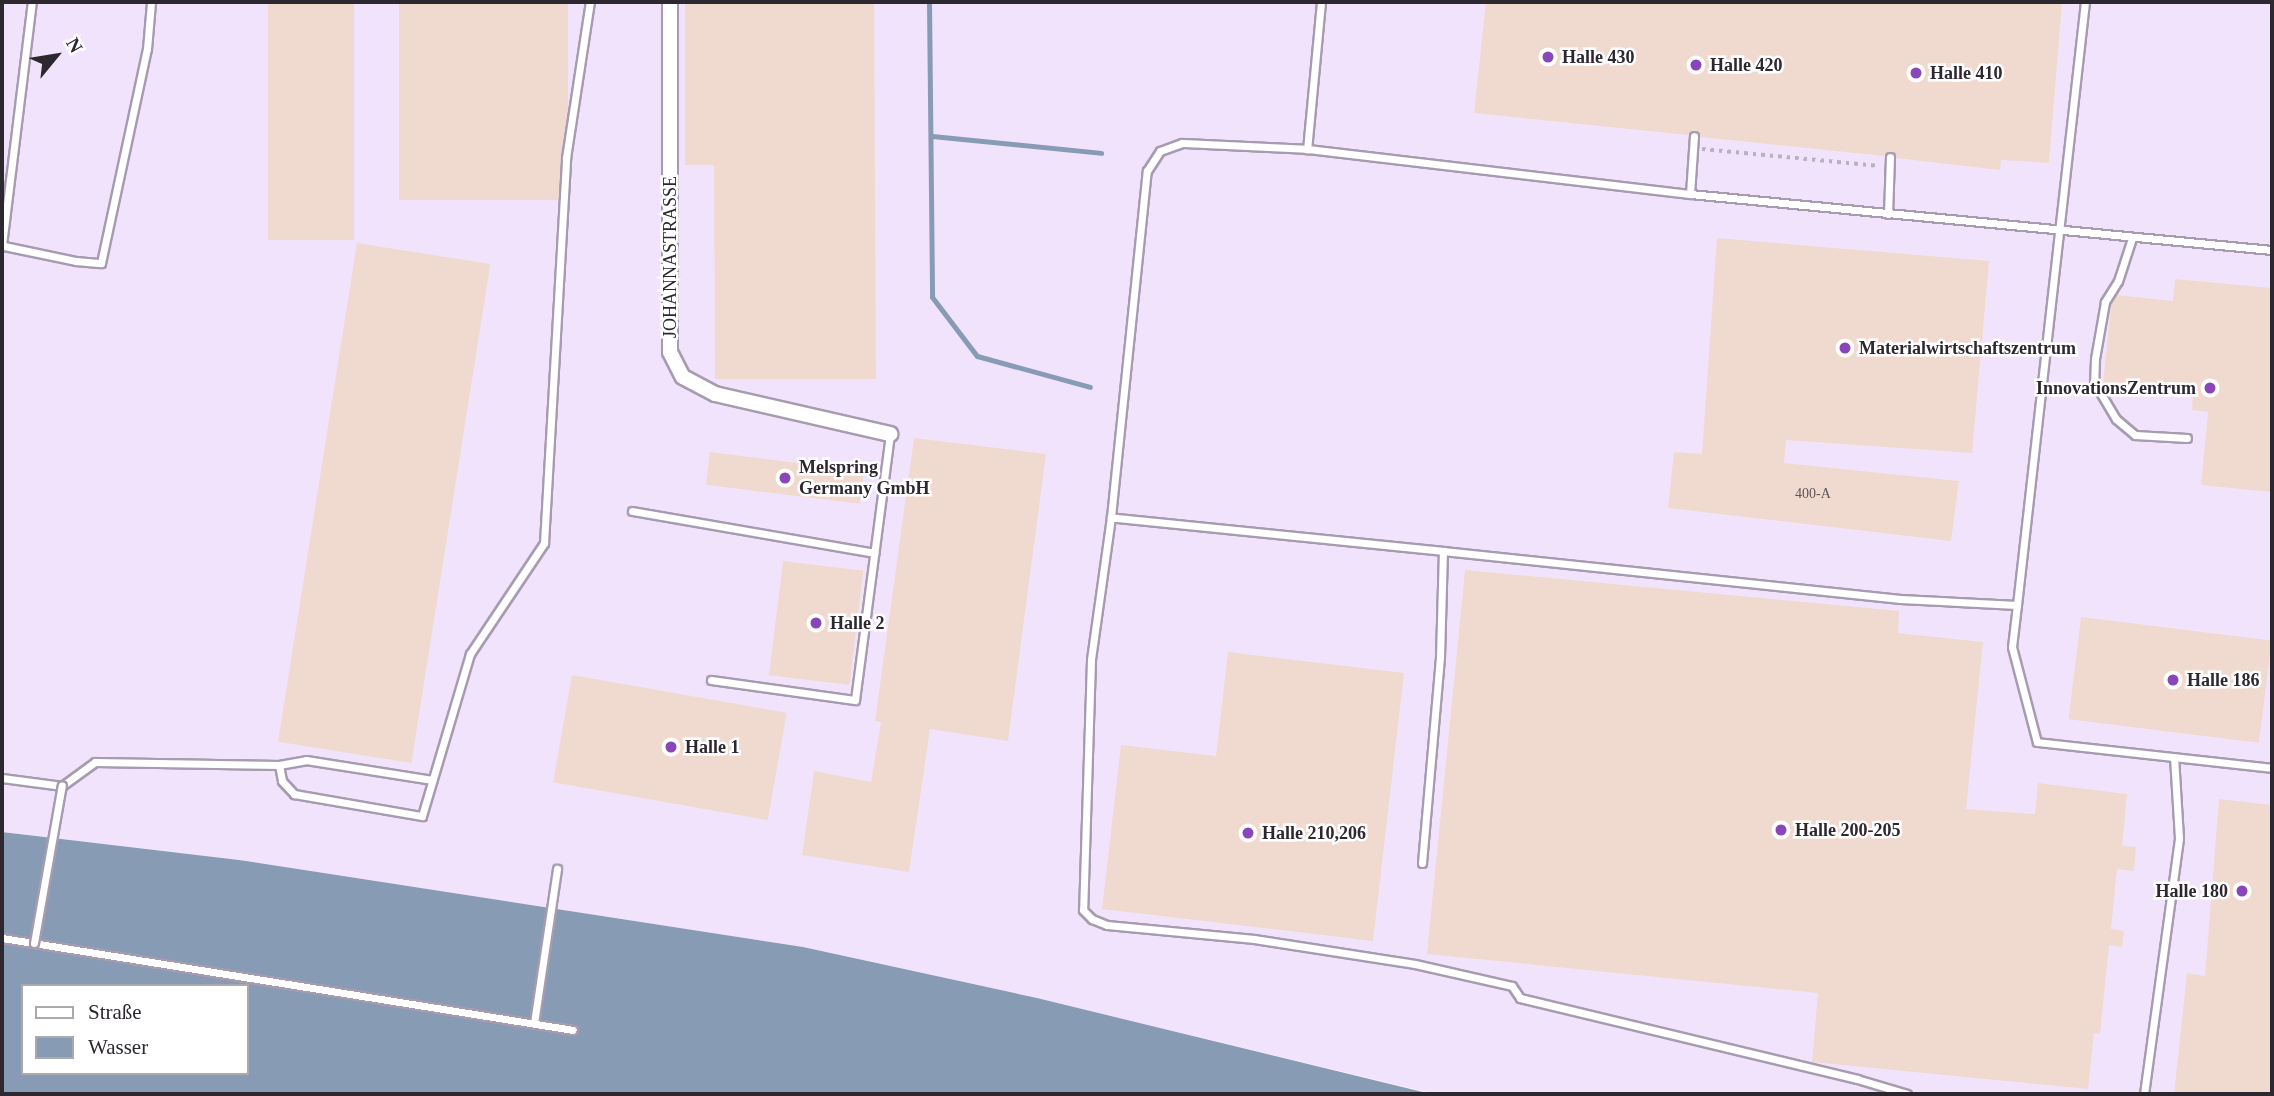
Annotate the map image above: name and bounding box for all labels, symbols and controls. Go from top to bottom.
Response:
north arrow [21,21,91,91]
text: N [62,34,87,56]
place label: Halle 430 [1562,46,1634,68]
marker: Halle 430 [1540,49,1556,65]
place label: Halle 420 [1710,54,1782,76]
marker: Halle 420 [1688,57,1704,73]
place label: Halle 410 [1930,62,2002,84]
marker: Halle 410 [1908,65,1924,81]
street label: JOHANNASTRASSE [659,176,681,338]
place label: Materialwirtschaftszentrum [1859,337,2076,359]
marker: Materialwirtschaftszentrum [1837,340,1853,356]
place label: InnovationsZentrum [2036,377,2196,399]
marker: InnovationsZentrum [2202,380,2218,396]
place label: Melspring Germany GmbH [799,457,929,500]
marker: Melspring Germany GmbH [777,470,793,486]
house number: 400-A [1795,486,1831,502]
place label: Halle 2 [830,612,884,634]
marker: Halle 2 [808,615,824,631]
place label: Halle 186 [2187,669,2259,691]
marker: Halle 186 [2165,672,2181,688]
place label: Halle 1 [685,736,739,758]
marker: Halle 1 [663,739,679,755]
place label: Halle 200-205 [1795,819,1900,841]
place label: Halle 210,206 [1262,822,1366,844]
marker: Halle 200-205 [1773,822,1789,838]
marker: Halle 210,206 [1240,825,1256,841]
place label: Halle 180 [2156,880,2228,902]
marker: Halle 180 [2234,883,2250,899]
legend [21,984,248,1075]
text: Straße [88,1000,142,1024]
text: Wasser [88,1035,148,1059]

